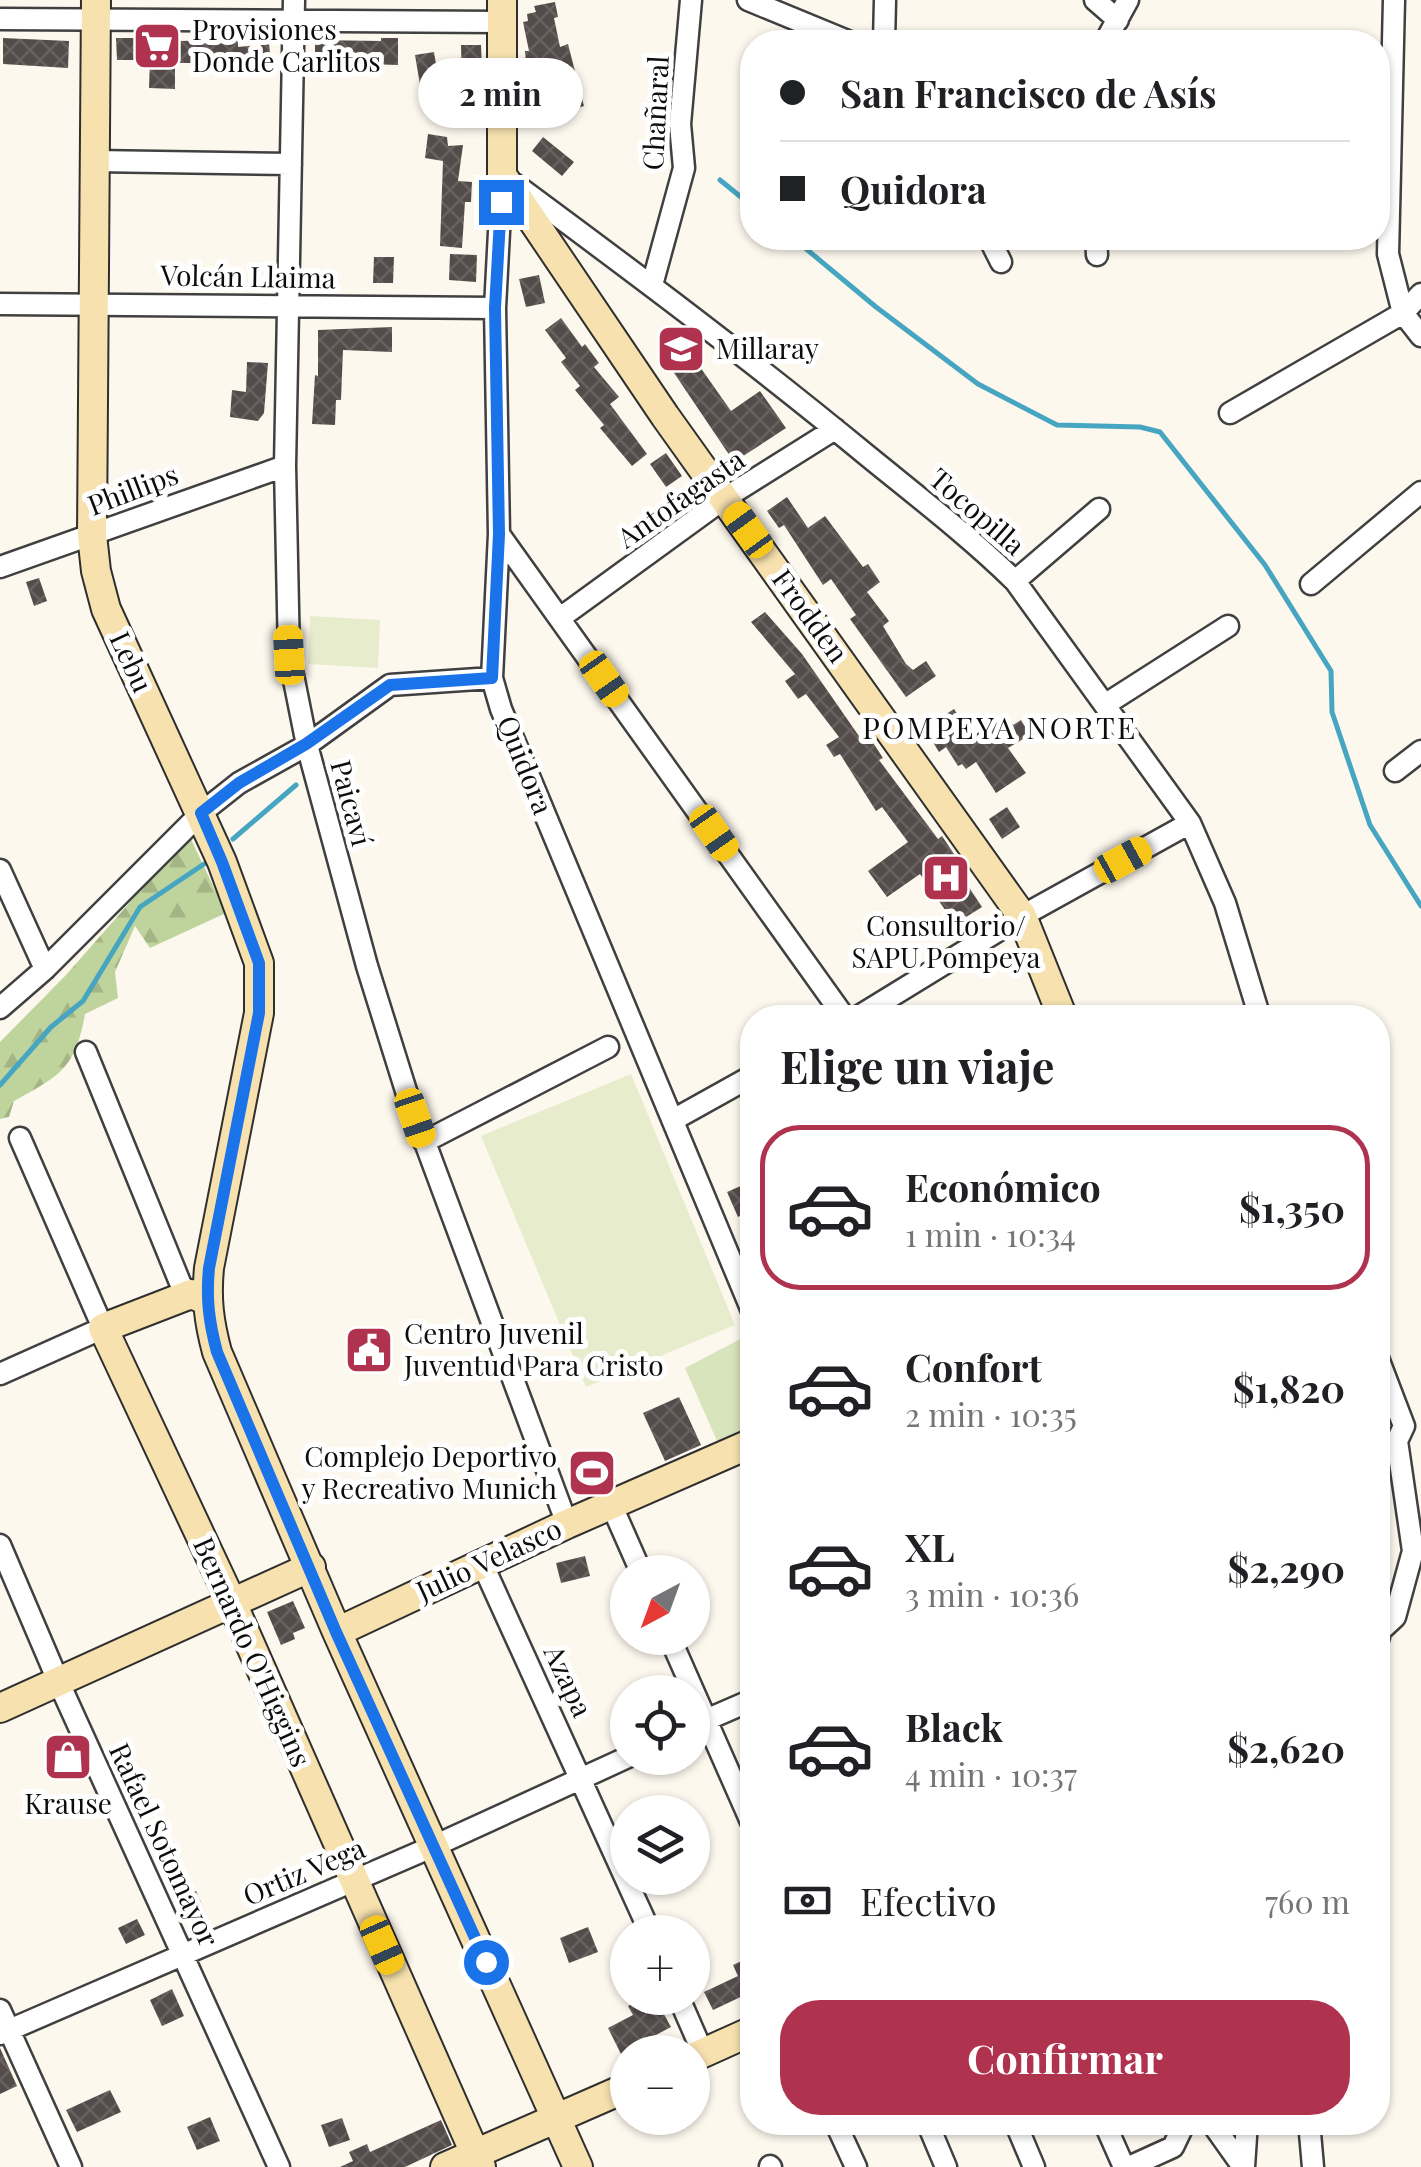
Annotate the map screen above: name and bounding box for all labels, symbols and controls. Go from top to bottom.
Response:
place label: Provisiones Donde Carlitos [192,10,381,79]
supermarket icon: Provisiones Donde Carlitos [131,20,183,72]
street label: Chañaral [633,55,676,171]
callout: 2 min [418,57,584,127]
text: San Francisco de Asís [840,67,1217,118]
text: 2 min [459,71,542,114]
text: Quidora [840,163,987,214]
route end [479,180,524,225]
street label: Volcán Llaima [159,255,336,296]
school or university icon: Millaray [655,323,707,375]
place label: Millaray [716,329,819,366]
street label: Antofagasta [608,440,751,556]
street label: Phillips [82,455,183,523]
street label: Tocopilla [922,459,1034,563]
car [718,497,778,563]
street label: Frodden [765,561,858,669]
car [272,624,306,686]
street label: Lebu [102,625,162,698]
car [575,646,633,712]
district label: POMPEYA NORTE [862,707,1138,747]
street label: Quidora [490,710,563,819]
street label: Paicaví [323,755,382,850]
car [685,800,743,866]
car [1089,832,1157,888]
hospital icon: Consultorio/ SAPU Pompeya [920,852,972,904]
place label: Consultorio/ SAPU Pompeya [852,906,1040,975]
text: Elige un viaje [780,1035,1055,1095]
car [391,1085,439,1151]
text: Económico [905,1161,1101,1212]
icon: car [785,1163,875,1253]
text: $1,350 [1239,1182,1345,1233]
text: 1 min · 10:34 [905,1212,1076,1255]
place label: Centro Juvenil Juventud Para Cristo [403,1314,664,1383]
public building icon: Centro Juvenil Juventud Para Cristo [343,1324,395,1376]
text: Confort [905,1341,1042,1392]
icon: car [785,1343,875,1433]
text: $1,820 [1233,1362,1345,1413]
text: 2 min · 10:35 [905,1392,1077,1435]
place label: Complejo Deportivo y Recreativo Munich [300,1437,558,1506]
sports icon: Complejo Deportivo y Recreativo Munich [566,1447,618,1499]
street label: Julio Velasco [409,1509,567,1609]
text: XL [905,1521,954,1572]
icon: car [785,1523,875,1613]
street label: Bernardo O'Higgins [186,1531,321,1772]
text: $2,290 [1228,1542,1345,1593]
north arrow [610,1555,710,1655]
map controls [610,1555,710,2135]
text: 3 min · 10:36 [905,1572,1079,1615]
street label: Azapa [536,1638,602,1722]
button: locate [610,1675,710,1775]
text: Black [905,1701,1003,1752]
icon: car [785,1703,875,1793]
text: $2,620 [1227,1722,1345,1773]
shop icon: Krause [42,1731,94,1783]
street label: Rafael Sotomayor [102,1737,229,1953]
text: 4 min · 10:37 [905,1752,1077,1795]
place label: Krause [24,1784,112,1821]
button: layers [610,1795,710,1895]
street label: Ortiz Vega [237,1828,370,1913]
icon: cash [780,1873,835,1928]
text: Efectivo [860,1875,996,1926]
text: 760 m [1265,1879,1350,1922]
car [356,1911,408,1979]
button: + [610,1915,710,2015]
route start [464,1940,509,1985]
button: Confirmar [780,2000,1350,2115]
button: − [610,2035,710,2135]

